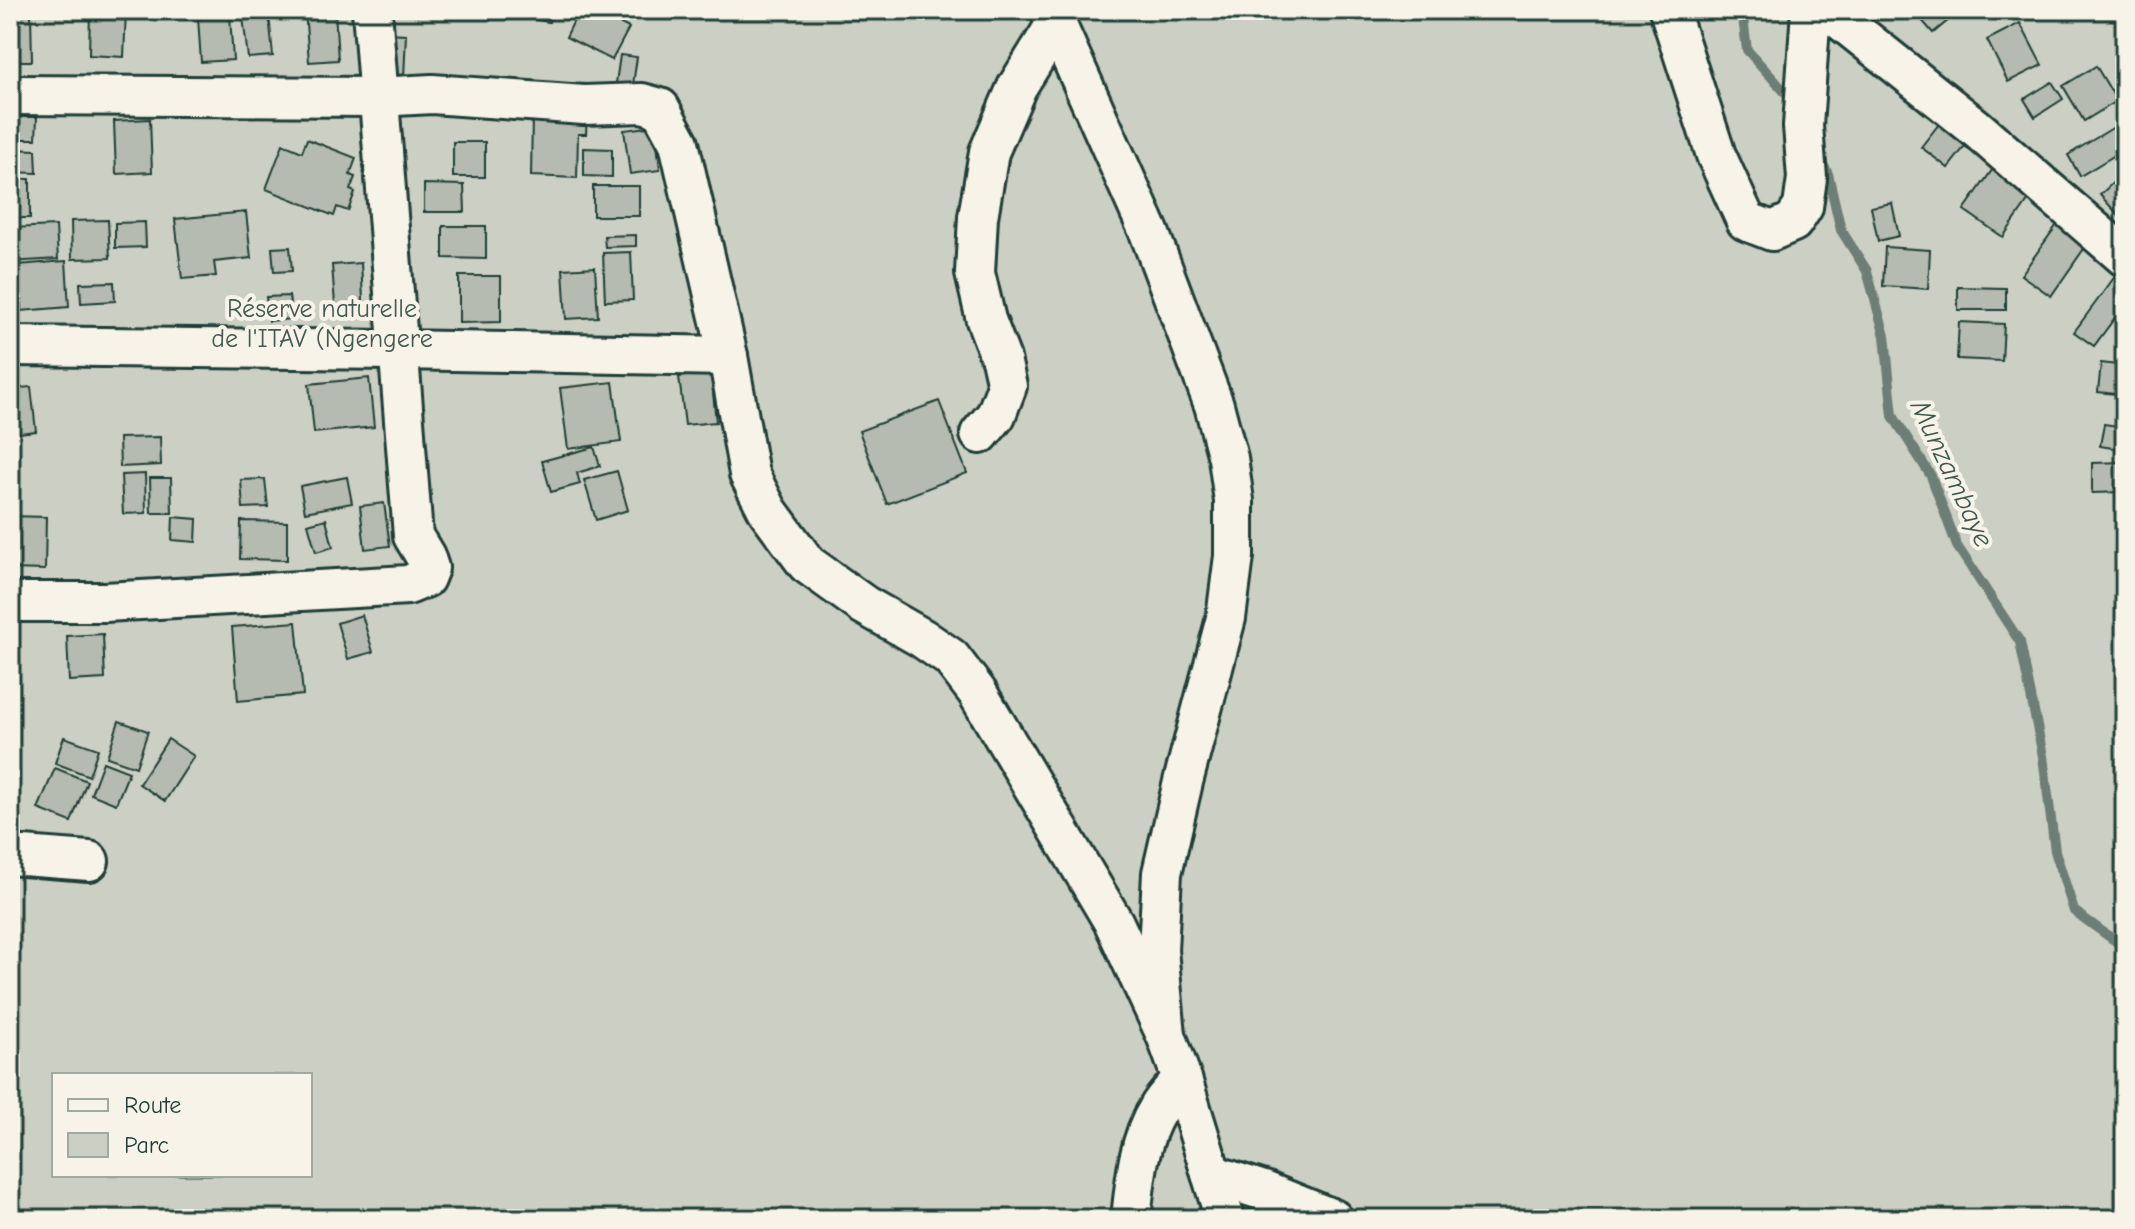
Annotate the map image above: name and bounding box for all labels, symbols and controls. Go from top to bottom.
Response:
park label: Réserve naturelle de l'ITAV (Ngengere [211,294,433,354]
water label: Munzambaye [1904,394,2000,552]
legend [52,1073,312,1177]
text: Route [124,1091,181,1119]
text: Parc [124,1131,169,1159]

